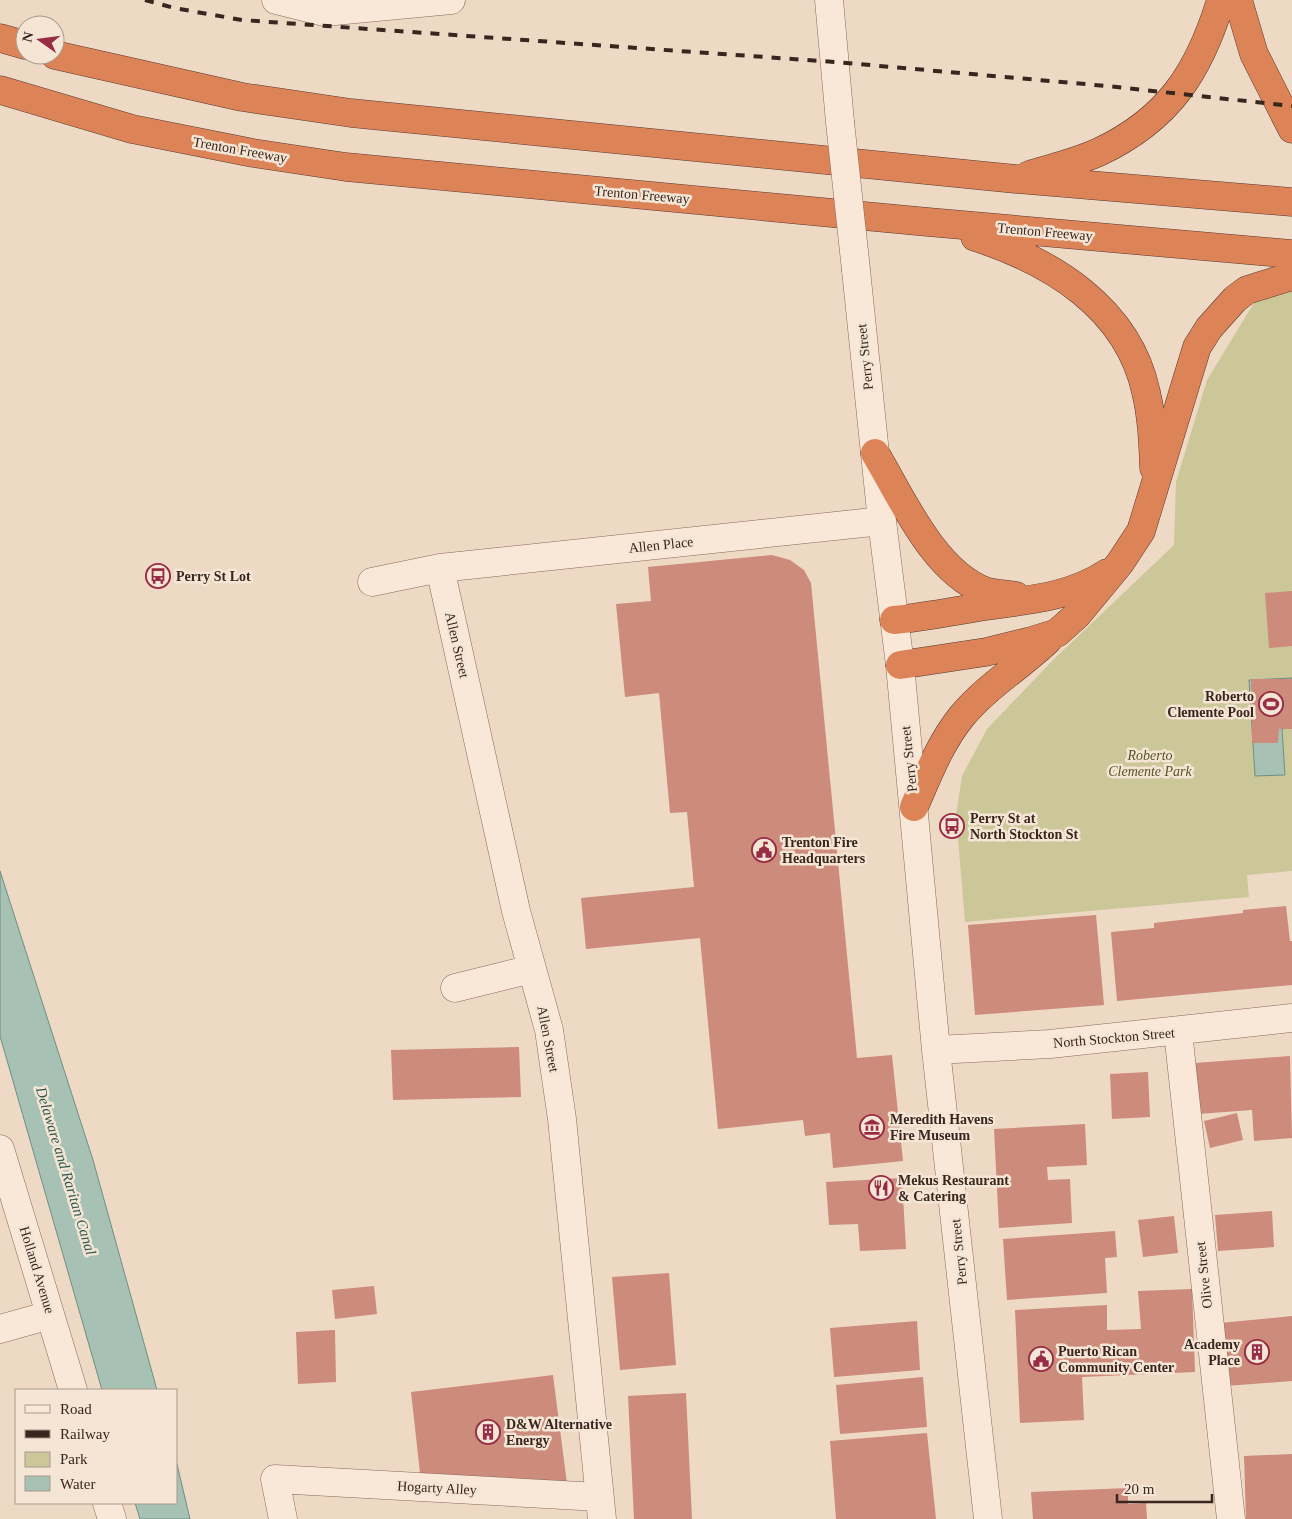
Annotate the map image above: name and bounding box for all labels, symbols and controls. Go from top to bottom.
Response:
north arrow [15,15,65,65]
text: N [19,30,36,44]
street label: Trenton Freeway [192,134,288,166]
street label: Trenton Freeway [594,183,690,207]
street label: Trenton Freeway [997,220,1093,244]
street label: Perry Street [854,323,876,391]
street label: Allen Place [628,534,694,556]
bus stop icon: Perry St Lot [145,563,171,589]
place label: Perry St Lot [176,569,251,584]
street label: Allen Street [442,611,472,680]
place label: Roberto Clemente Pool [1167,689,1254,720]
sports icon: Roberto Clemente Pool [1258,691,1284,717]
street label: Perry Street [898,725,920,793]
park label: Roberto Clemente Park [1108,748,1193,779]
place label: Perry St at North Stockton St [970,811,1078,842]
bus stop icon: Perry St at North Stockton St [939,813,965,839]
place label: Trenton Fire Headquarters [782,835,866,866]
public building icon: Trenton Fire Headquarters [751,837,777,863]
street label: Allen Street [534,1005,562,1074]
street label: North Stockton Street [1053,1025,1176,1051]
water label: Delaware and Raritan Canal [32,1084,99,1257]
place label: Meredith Havens Fire Museum [890,1112,994,1143]
museum icon: Meredith Havens Fire Museum [859,1114,885,1140]
place label: Mekus Restaurant & Catering [898,1173,1009,1204]
restaurant icon: Mekus Restaurant & Catering [868,1175,894,1201]
street label: Perry Street [948,1218,970,1286]
street label: Holland Avenue [17,1225,57,1315]
street label: Olive Street [1193,1241,1215,1309]
place label: Academy Place [1184,1337,1240,1368]
building icon: Academy Place [1244,1339,1270,1365]
place label: Puerto Rican Community Center [1058,1344,1174,1375]
public building icon: Puerto Rican Community Center [1028,1346,1054,1372]
legend [15,1389,178,1504]
text: Road [60,1401,92,1417]
place label: D&W Alternative Energy [506,1417,612,1448]
building icon: D&W Alternative Energy [475,1419,501,1445]
text: Railway [60,1426,110,1442]
text: Park [60,1451,88,1467]
scale bar [1117,1472,1212,1504]
text: Water [60,1476,95,1492]
street label: Hogarty Alley [397,1478,477,1498]
text: 20 m [1124,1481,1155,1497]

